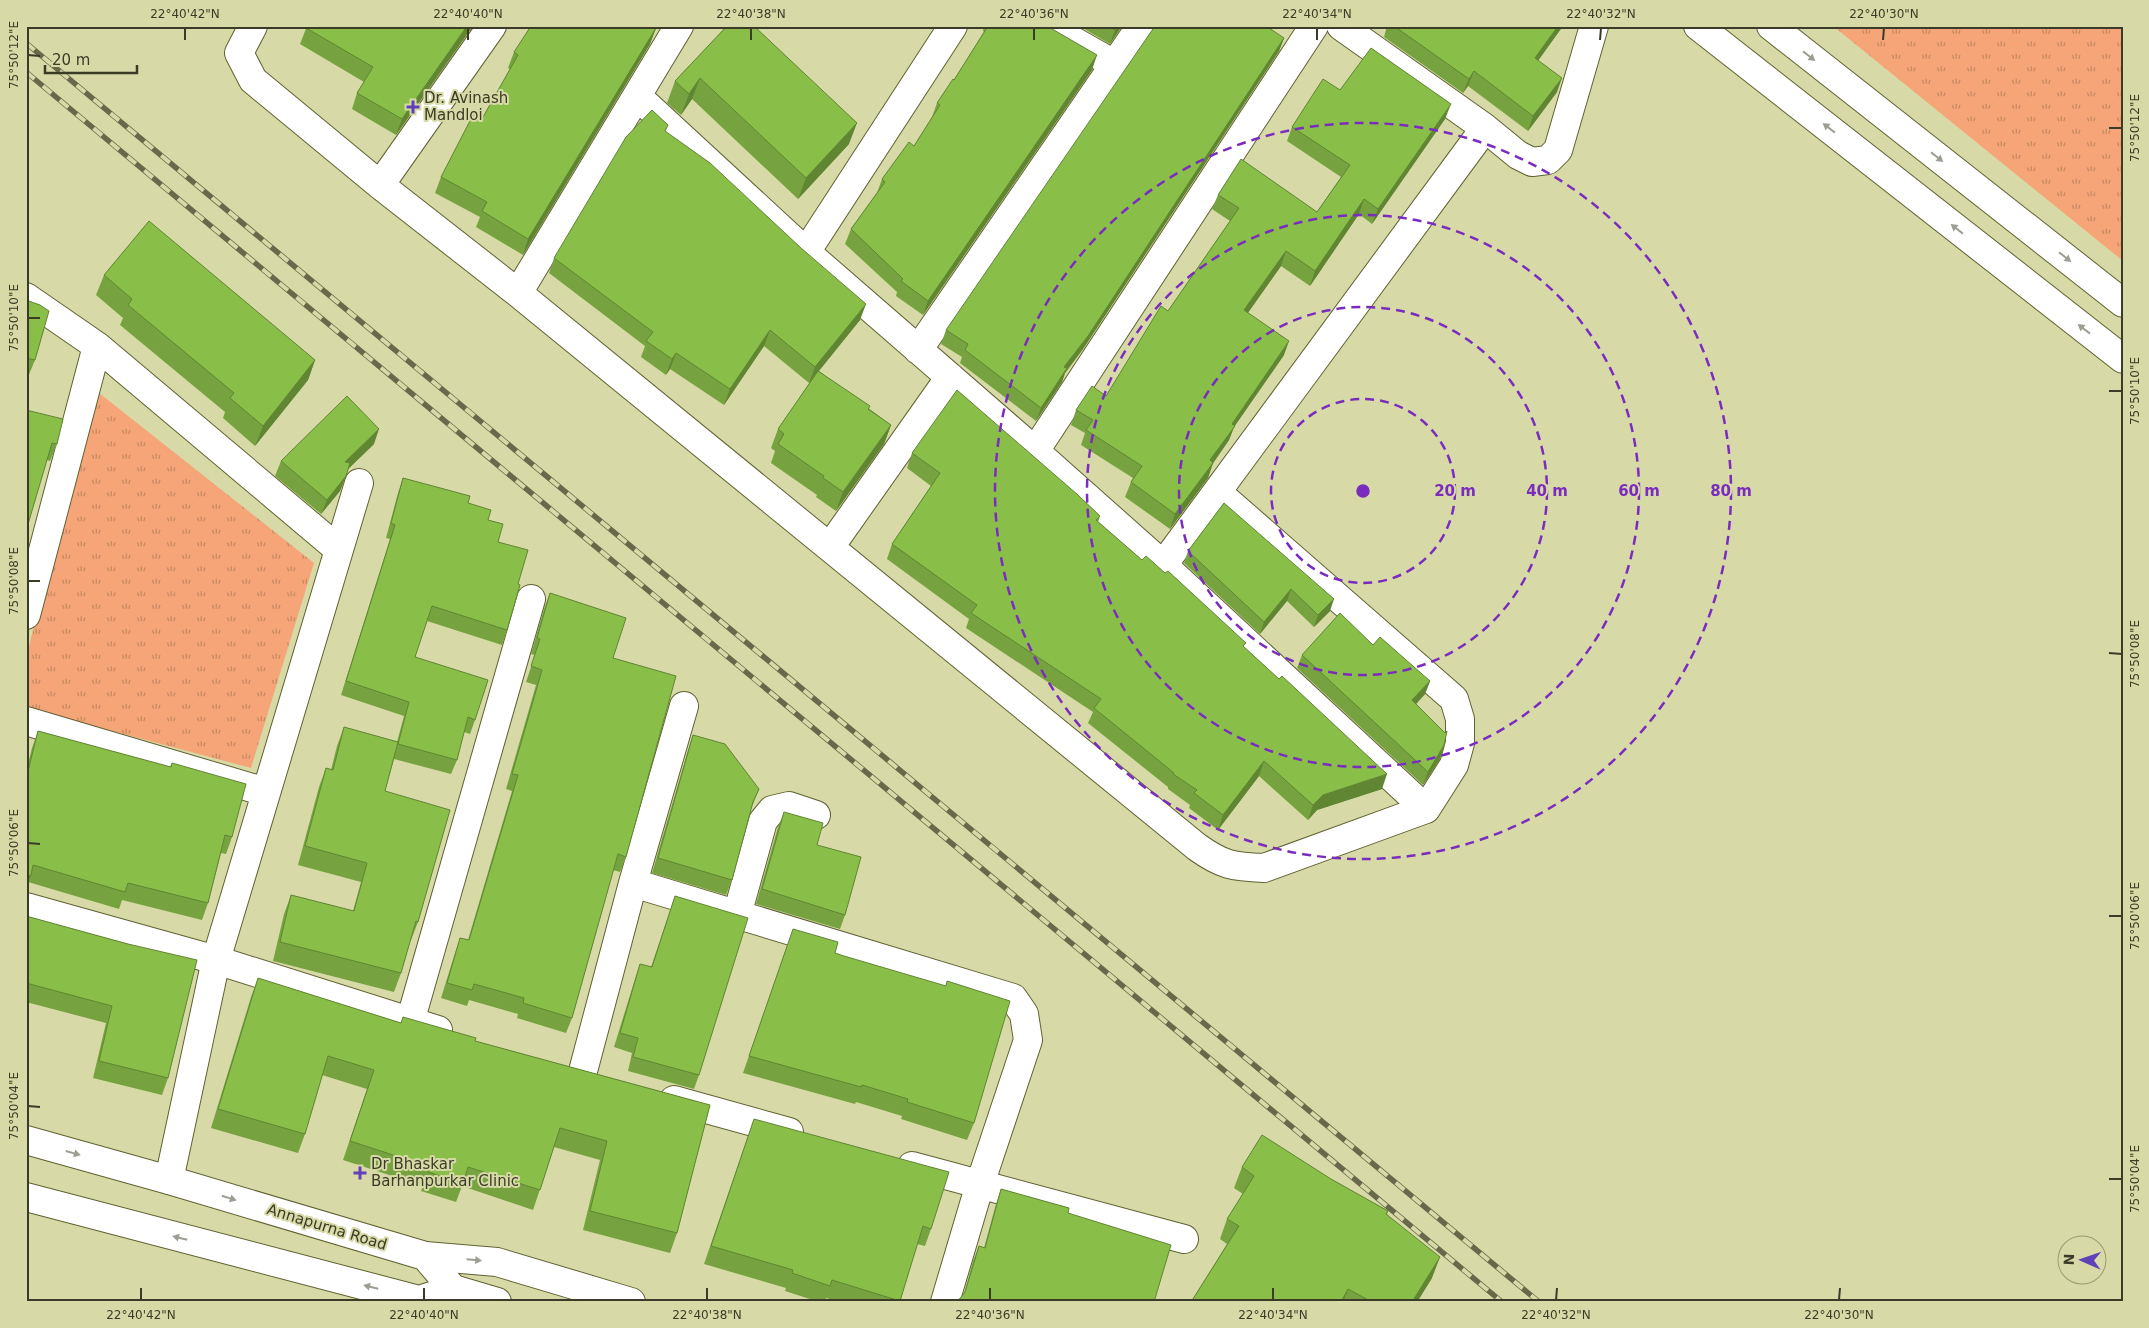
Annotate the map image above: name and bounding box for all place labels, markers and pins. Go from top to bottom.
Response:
place label: Dr. Avinash Mandloi [424,89,508,124]
marker: Dr. Avinash Mandloi [406,100,420,114]
centre of rings [1354,482,1372,500]
place label: Dr Bhaskar Barhanpurkar Clinic [371,1155,519,1190]
marker: Dr Bhaskar Barhanpurkar Clinic [353,1166,367,1180]

